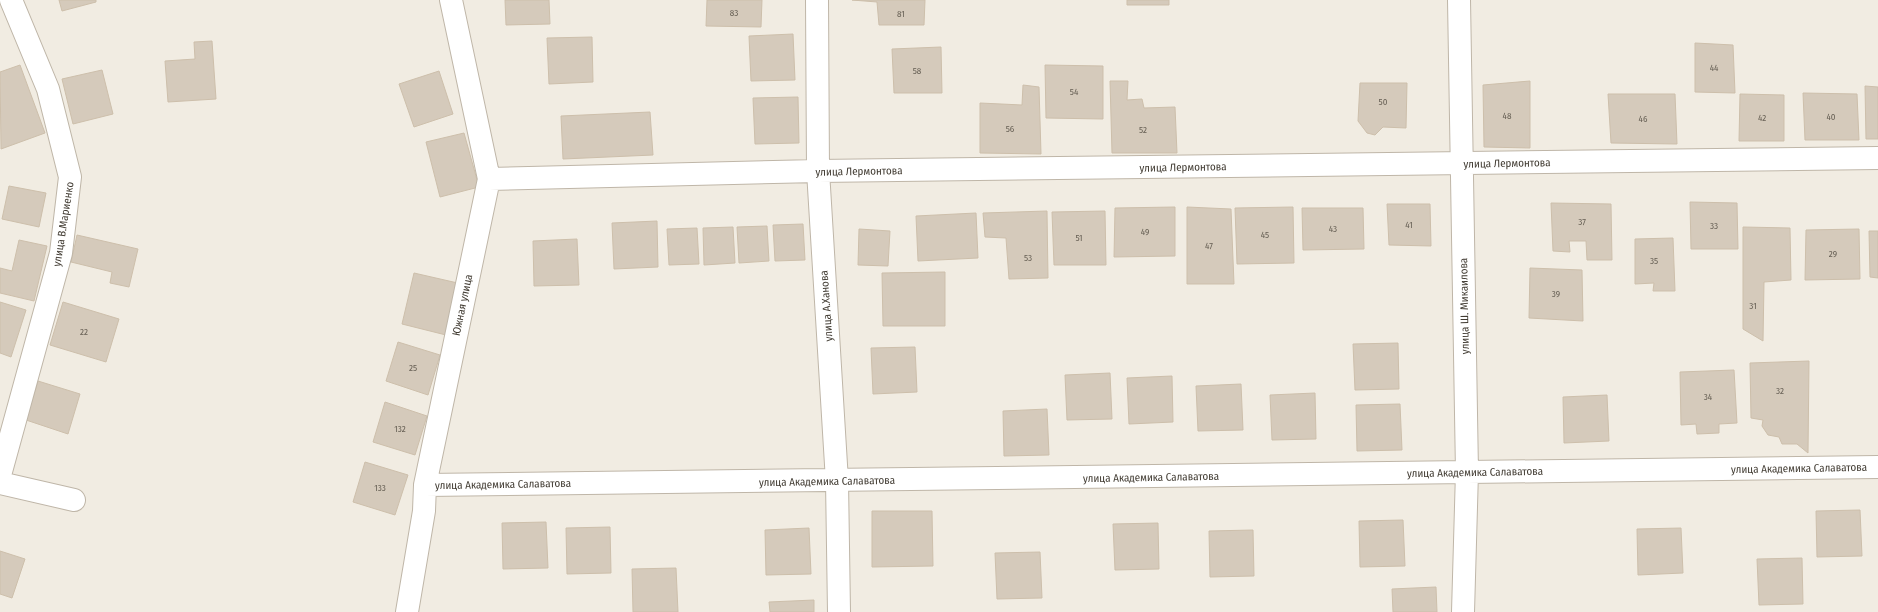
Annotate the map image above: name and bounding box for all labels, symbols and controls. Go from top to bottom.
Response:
house number: 83 [730,8,738,18]
house number: 81 [897,9,905,19]
house number: 44 [1710,63,1719,73]
house number: 58 [913,66,922,76]
house number: 54 [1070,87,1079,97]
house number: 50 [1379,97,1388,107]
house number: 48 [1503,111,1512,121]
house number: 40 [1826,112,1836,122]
house number: 42 [1758,113,1766,123]
house number: 46 [1639,114,1648,124]
house number: 56 [1006,124,1015,134]
house number: 52 [1139,125,1147,135]
street label: улица Лермонтова [1463,156,1551,171]
street label: улица Лермонтова [1139,160,1227,175]
street label: улица Лермонтова [815,164,903,179]
street label: улица В.Мариенко [50,181,77,267]
house number: 37 [1578,217,1586,227]
house number: 41 [1405,220,1413,230]
house number: 33 [1710,221,1718,231]
house number: 43 [1329,224,1337,234]
house number: 49 [1141,227,1149,237]
house number: 45 [1261,230,1269,240]
house number: 51 [1075,233,1083,243]
house number: 47 [1205,241,1213,251]
house number: 29 [1829,249,1837,259]
house number: 53 [1024,253,1032,263]
house number: 35 [1650,256,1658,266]
street label: улица Ш. Микаилова [1457,258,1472,354]
street label: улица А.Ханова [818,270,835,342]
street label: Южная улица [450,273,475,337]
house number: 39 [1552,289,1560,299]
house number: 31 [1749,301,1757,311]
house number: 22 [80,327,88,337]
house number: 25 [409,363,417,373]
house number: 32 [1776,386,1784,396]
house number: 34 [1704,392,1713,402]
house number: 132 [394,424,406,434]
street label: улица Академика Салаватова [1731,461,1867,476]
street label: улица Академика Салаватова [1407,465,1543,480]
street label: улица Академика Салаватова [1083,470,1219,485]
street label: улица Академика Салаватова [759,474,895,489]
street label: улица Академика Салаватова [435,477,571,492]
house number: 133 [374,483,386,493]

